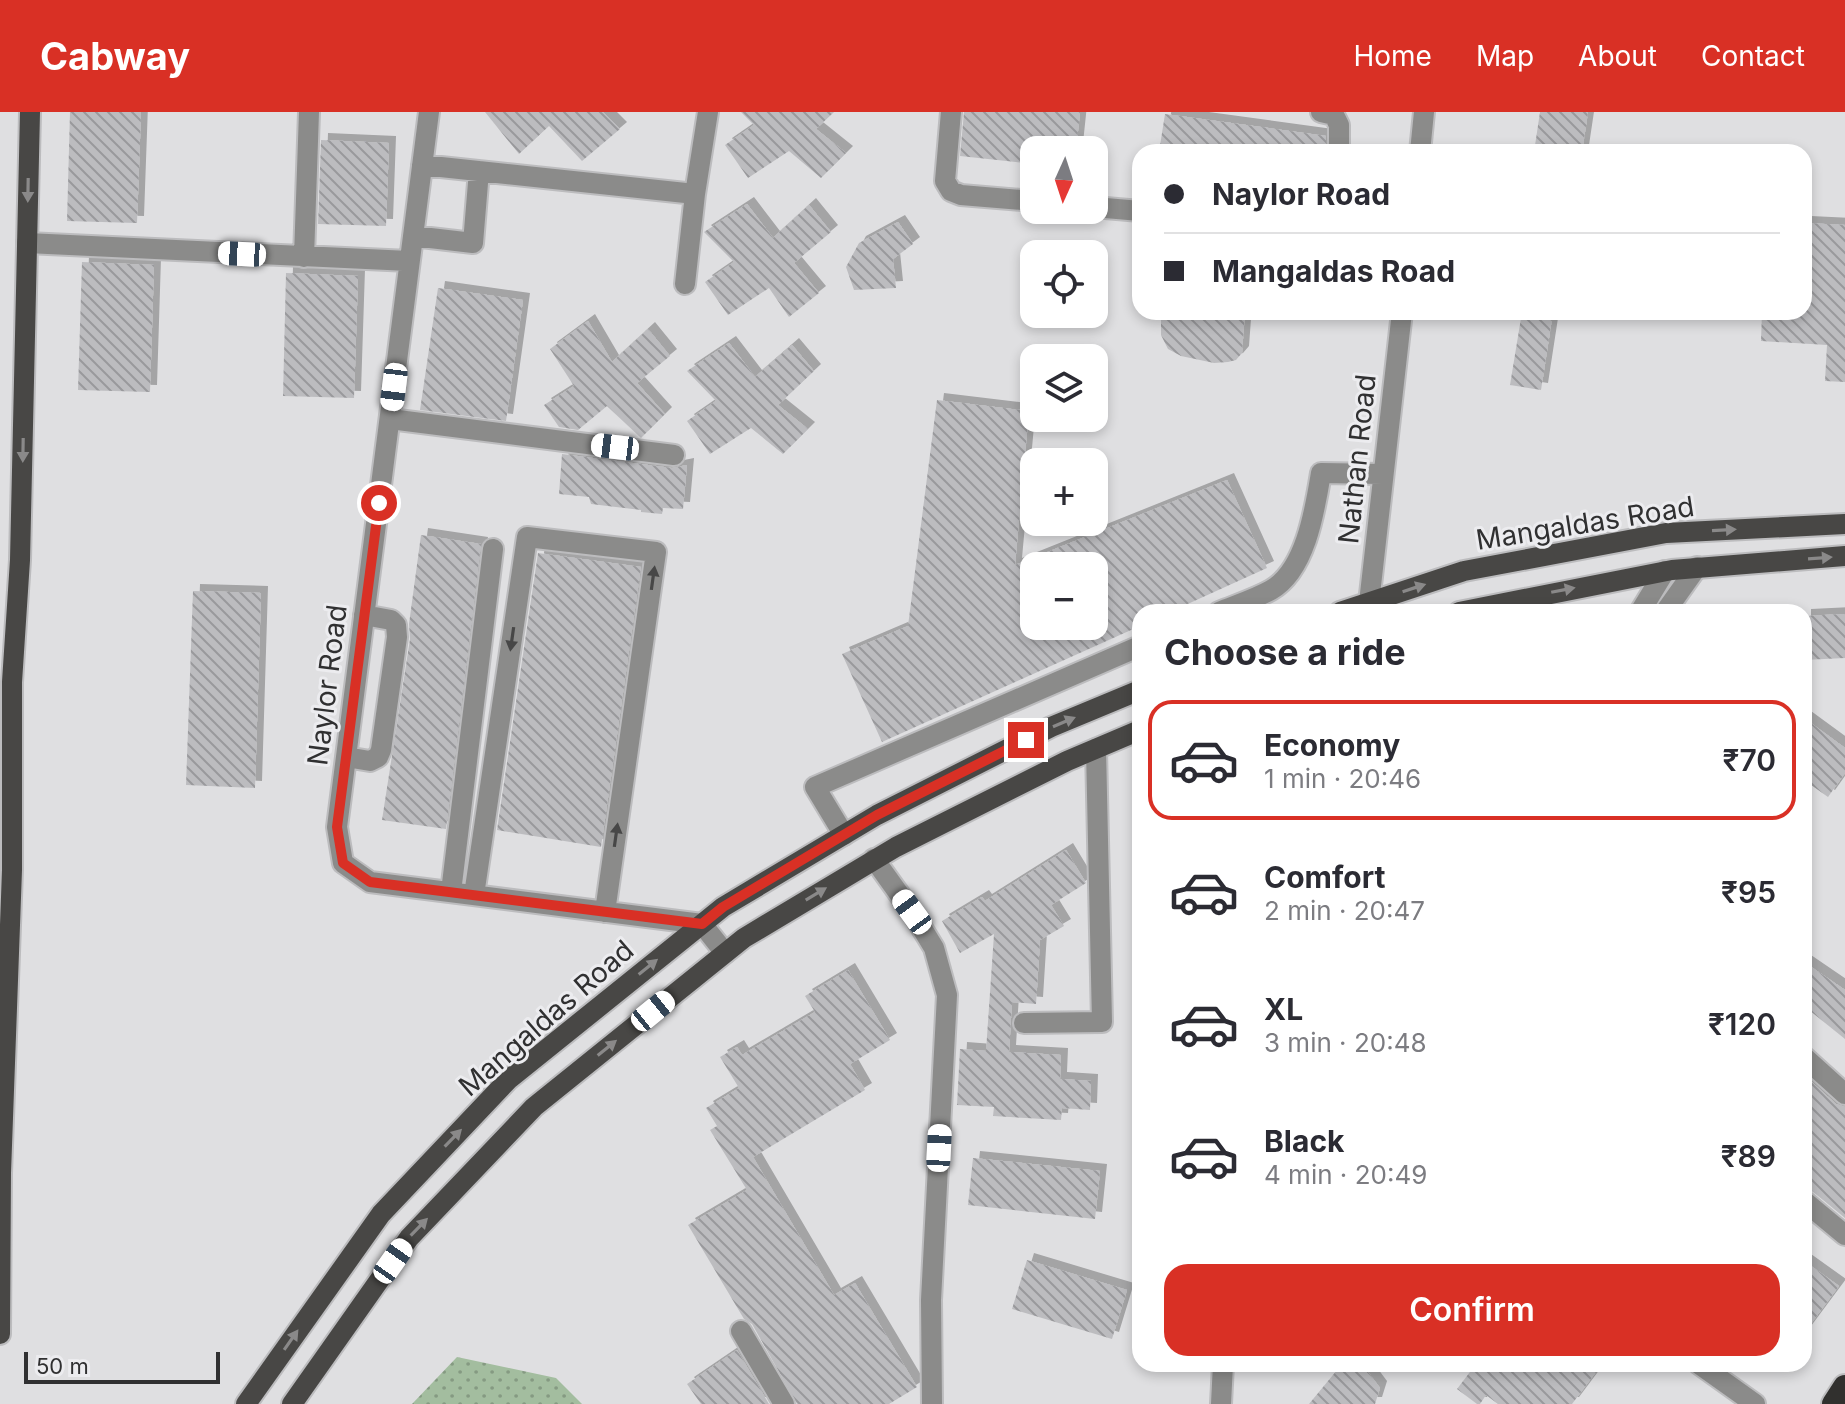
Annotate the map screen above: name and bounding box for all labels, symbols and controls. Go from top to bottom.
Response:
text: Cabway [40,33,190,79]
text: Home [1353,39,1432,73]
text: Map [1476,39,1534,73]
text: About [1578,39,1657,73]
text: Contact [1701,39,1805,73]
north arrow [1020,136,1108,224]
map controls [1020,136,1108,640]
text: Naylor Road [1212,176,1390,212]
one-way arrow [22,178,34,203]
button: locate [1020,240,1108,328]
car [217,241,267,267]
text: Mangaldas Road [1212,253,1455,289]
button: layers [1020,344,1108,432]
car [379,362,409,412]
street label: Nathan Road [1331,373,1383,545]
car [590,432,640,462]
one-way arrow [16,438,29,463]
button: + [1020,448,1108,536]
route start [361,485,397,521]
street label: Mangaldas Road [1474,489,1696,557]
one-way arrow [1712,523,1737,536]
one-way arrow [1808,551,1833,564]
button: − [1020,552,1108,640]
one-way arrow [647,565,660,590]
one-way arrow [1403,581,1427,593]
one-way arrow [1550,584,1575,596]
street label: Naylor Road [300,603,354,767]
one-way arrow [505,627,518,652]
text: Choose a ride [1164,630,1406,674]
one-way arrow [1052,715,1076,728]
route end [1008,722,1044,758]
icon: car [1168,724,1240,796]
text: Economy [1264,727,1400,763]
text: ₹70 [1723,742,1776,778]
text: 1 min · 20:46 [1264,763,1421,794]
one-way arrow [610,822,623,847]
icon: car [1168,856,1240,928]
text: Comfort [1264,859,1385,895]
text: ₹95 [1721,874,1776,910]
car [888,886,936,938]
one-way arrow [805,887,827,901]
text: 2 min · 20:47 [1264,895,1425,926]
street label: Mangaldas Road [452,933,640,1103]
one-way arrow [638,959,658,976]
car [627,987,679,1035]
icon: car [1168,988,1240,1060]
text: XL [1264,991,1303,1027]
text: ₹120 [1708,1006,1776,1042]
text: 3 min · 20:48 [1264,1027,1427,1058]
one-way arrow [597,1040,617,1057]
icon: car [1168,1120,1240,1192]
car [926,1123,952,1173]
text: Black [1264,1123,1344,1159]
one-way arrow [444,1129,462,1148]
text: ₹89 [1721,1138,1776,1174]
text: 4 min · 20:49 [1264,1159,1427,1190]
one-way arrow [410,1218,428,1237]
car [369,1234,417,1288]
button: Confirm [1164,1264,1780,1356]
one-way arrow [283,1330,298,1351]
scale bar [24,1348,220,1384]
text: 50 m [36,1353,89,1379]

